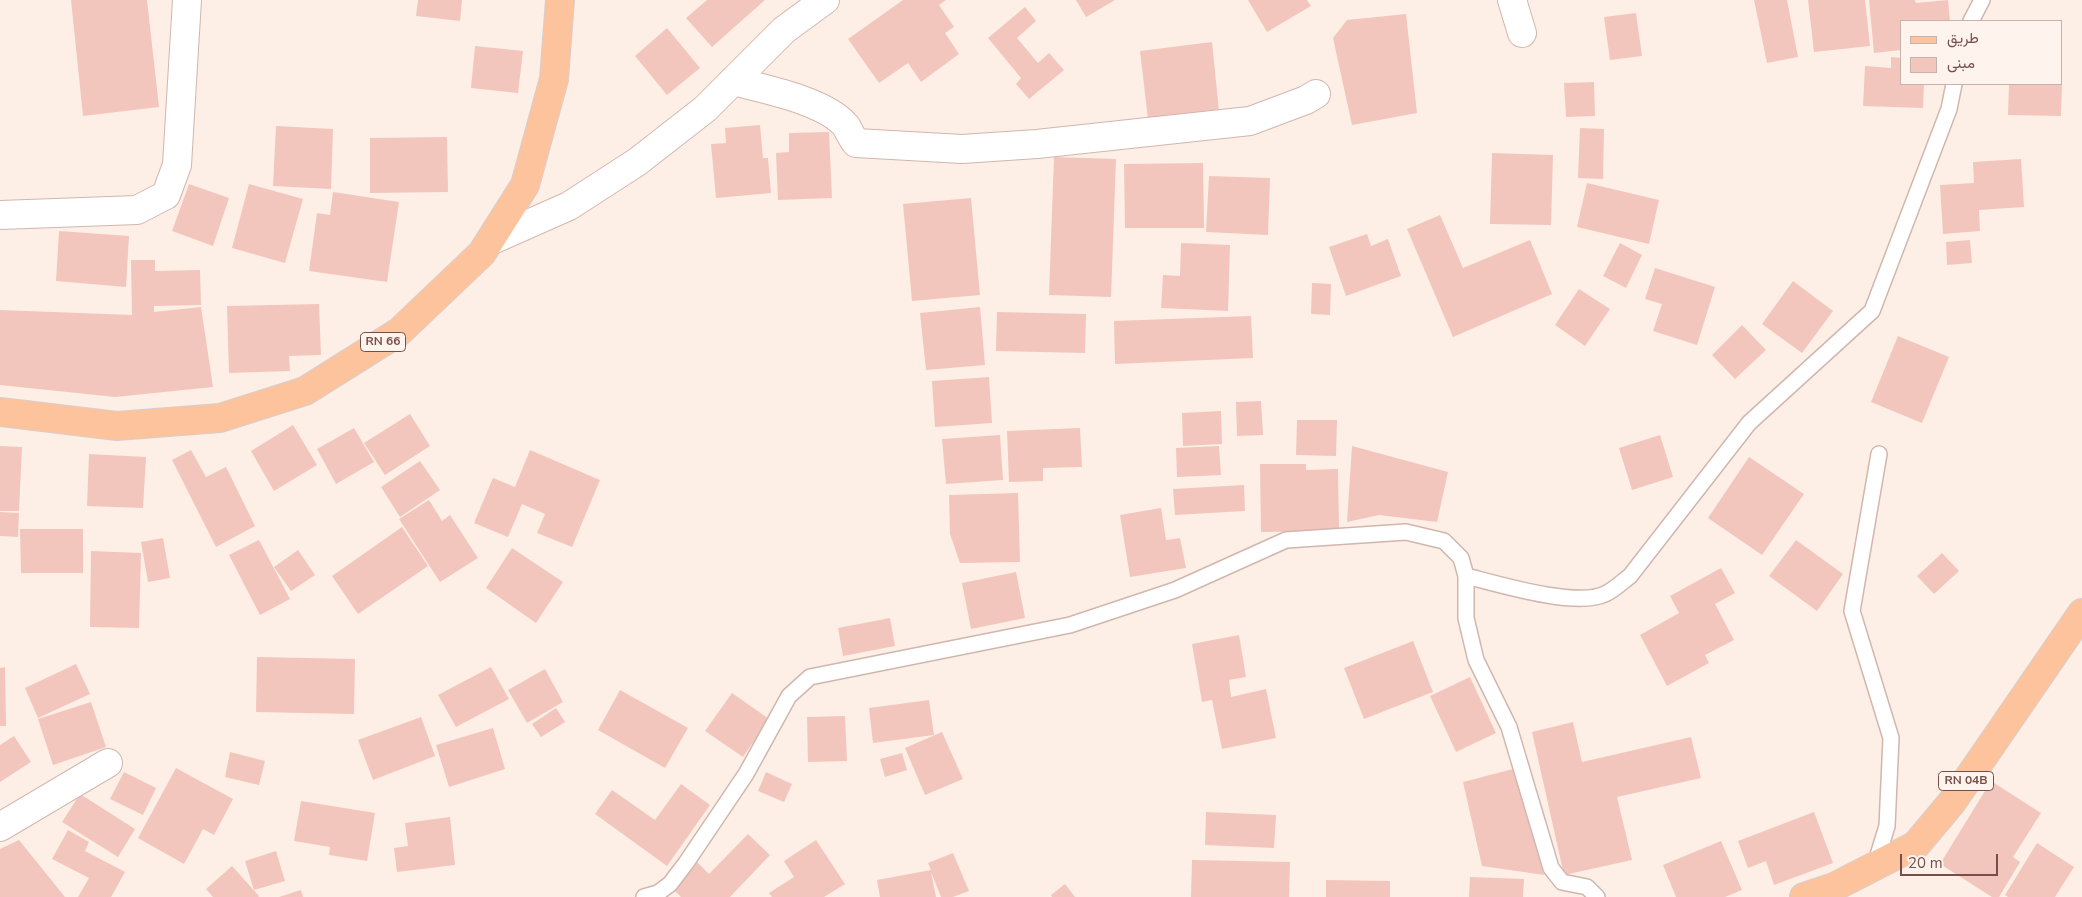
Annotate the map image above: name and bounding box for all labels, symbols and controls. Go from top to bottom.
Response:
legend [1900,20,2062,85]
text: طريق [1947,28,1979,48]
text: مبنى [1947,53,1975,73]
road number: RN 66 [360,332,406,352]
road number: RN 04B [1938,771,1994,790]
scale bar [1902,844,2000,876]
text: 20 m [1908,853,1943,873]

